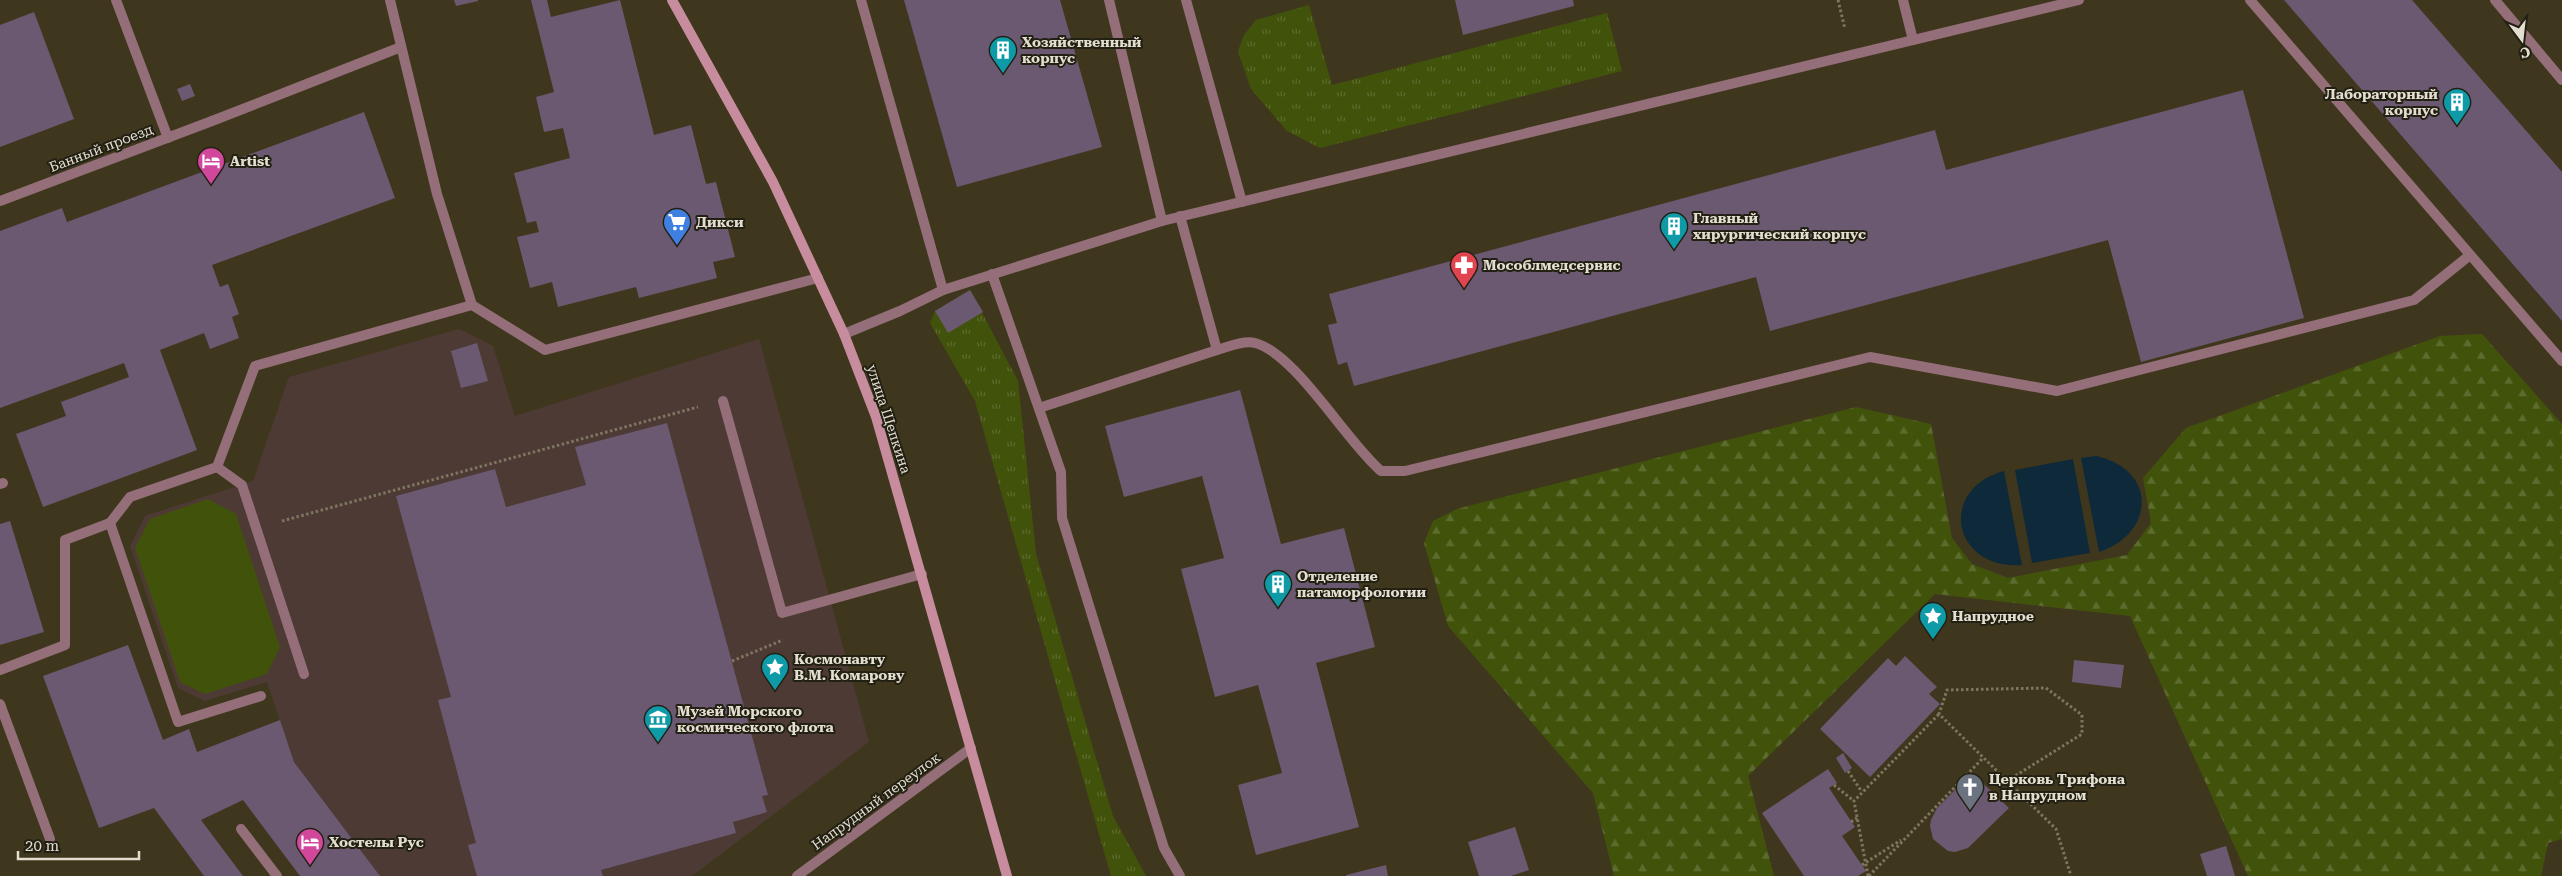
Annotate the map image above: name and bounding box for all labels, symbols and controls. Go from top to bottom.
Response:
north arrow [2497,15,2547,65]
place label: Хозяйственный корпус [1022,34,1142,66]
building icon: Хозяйственный корпус [988,35,1018,74]
text: С [2518,44,2532,62]
place label: Лабораторный корпус [2325,86,2438,118]
building icon: Лабораторный корпус [2442,87,2472,126]
street label: Банный проезд [47,121,155,175]
hotel icon: Artist [196,146,226,185]
place label: Artist [230,153,270,169]
supermarket icon: Дикси [662,207,692,246]
place label: Главный хирургический корпус [1693,210,1866,242]
building icon: Главный хирургический корпус [1659,211,1689,250]
place label: Дикси [696,214,744,230]
pharmacy icon: Мособлмедсервис [1449,250,1479,289]
place label: Мособлмедсервис [1483,257,1621,273]
street label: улица Щепкина [864,362,914,476]
place label: Отделение патаморфологии [1297,568,1426,600]
building icon: Отделение патаморфологии [1263,569,1293,608]
place icon: Напрудное [1918,601,1948,640]
place label: Напрудное [1952,608,2034,624]
place label: Космонавту В.М. Комарову [794,651,905,683]
place icon: Космонавту В.М. Комарову [760,652,790,691]
place label: Музей Морского космического флота [677,703,835,735]
museum icon: Музей Морского космического флота [643,704,673,743]
street label: Напрудный переулок [809,749,943,853]
place label: Церковь Трифона в Напрудном [1989,771,2126,803]
church icon: Церковь Трифона в Напрудном [1955,772,1985,811]
hotel icon: Хостелы Рус [295,827,325,866]
scale bar [18,828,139,860]
place label: Хостелы Рус [329,834,424,850]
text: 20 m [25,837,60,855]

